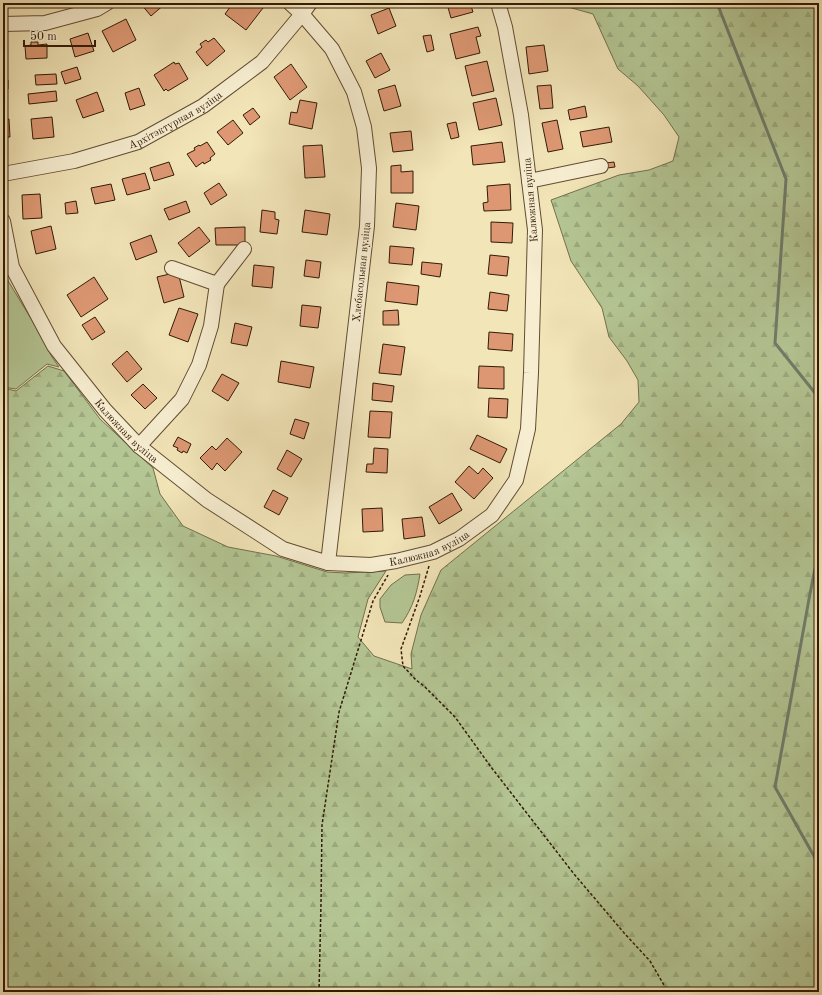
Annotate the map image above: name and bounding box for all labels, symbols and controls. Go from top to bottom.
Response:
scale bar [24,22,95,48]
text: 50 m [30,30,57,43]
street label: Архітэктурная вуліца [127,90,225,152]
street label: Калюжная вуліца [522,157,541,243]
street label: Хлебасольная вуліца [352,221,373,323]
street label: Калюжная вуліца [92,398,160,466]
street label: Калюжная вуліца [388,529,472,569]

